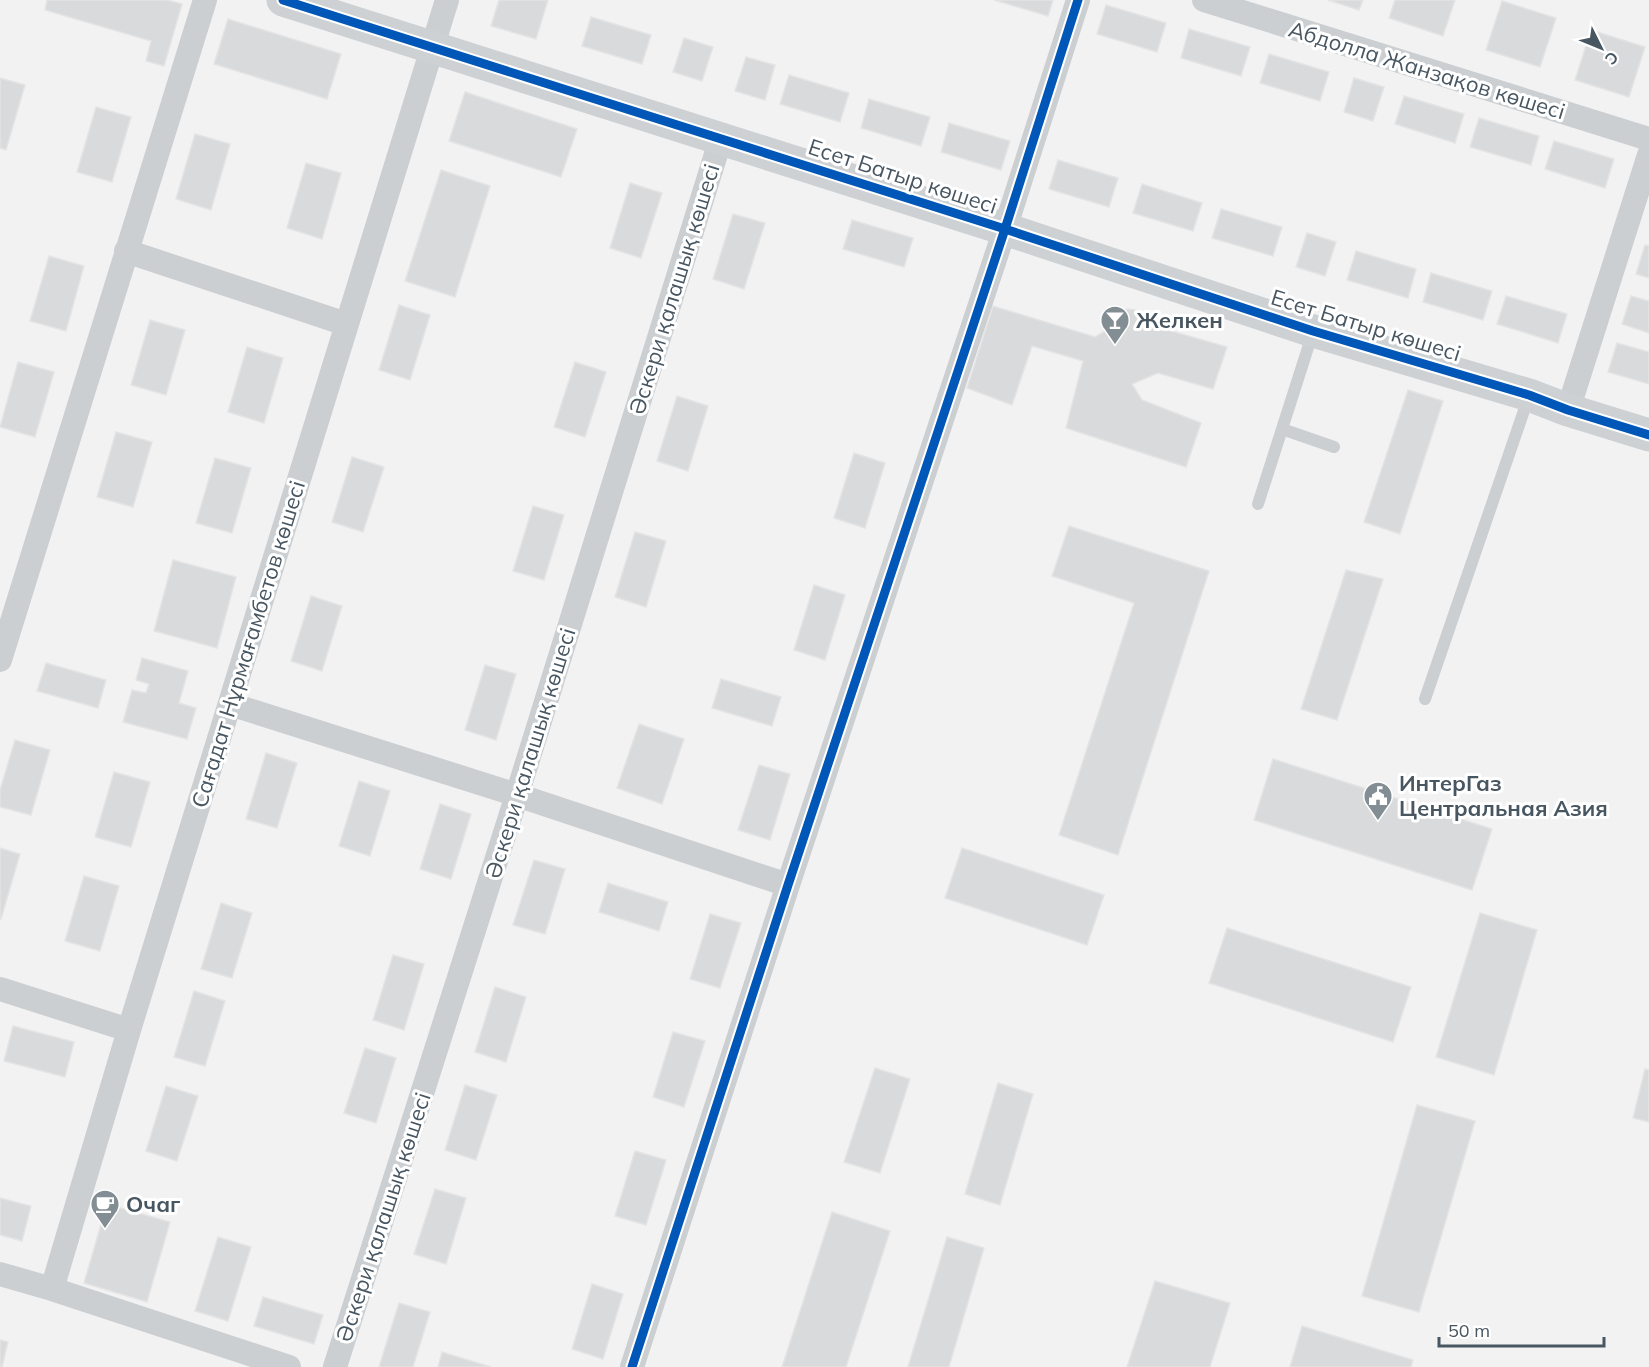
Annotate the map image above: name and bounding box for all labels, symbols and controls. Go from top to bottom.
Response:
street label: Абдолла Жанзақов көшесі [1285,15,1569,125]
north arrow [1571,18,1631,78]
text: С [1601,47,1623,69]
street label: Есет Батыр көшесі [805,132,1001,220]
street label: Әскери қалашық көшесі [623,160,725,418]
street label: Есет Батыр көшесі [1268,283,1464,367]
bar icon: Желкен [1099,304,1131,346]
place label: Желкен [1136,306,1223,334]
street label: Сағадат Нұрмағамбетов көшесі [185,477,311,811]
street label: Әскери қалашық көшесі [479,624,581,882]
place label: ИнтерГаз Центральная Азия [1399,769,1608,822]
public building icon: ИнтерГаз Центральная Азия [1362,780,1394,822]
street label: Әскери қалашық көшесі [329,1089,437,1345]
cafe icon: Очаг [89,1188,121,1230]
place label: Очаг [126,1190,180,1218]
scale bar [1439,1310,1604,1348]
text: 50 m [1448,1319,1490,1342]

